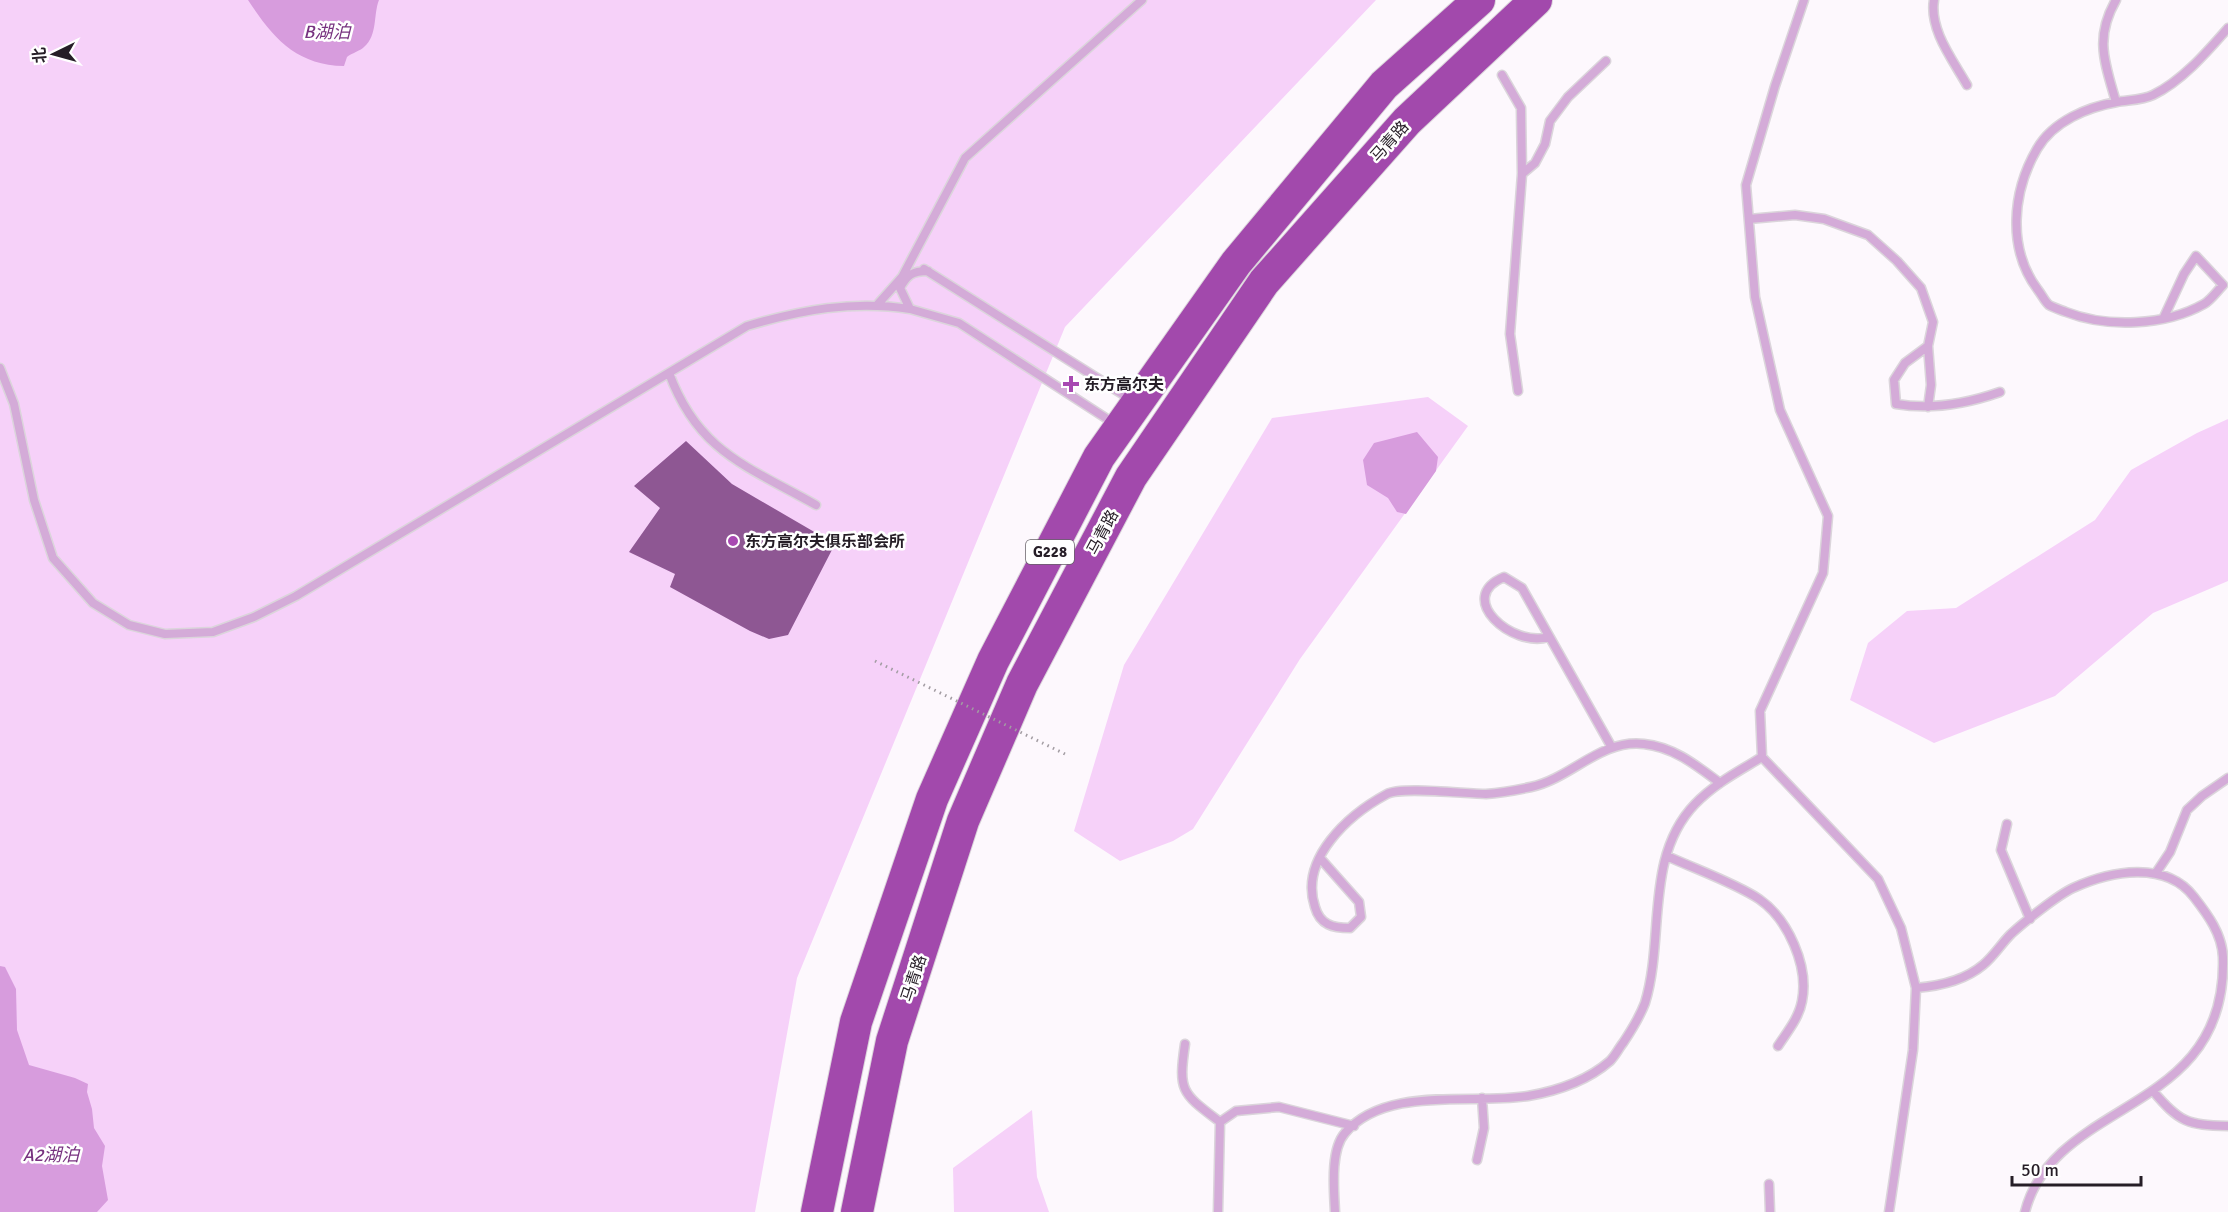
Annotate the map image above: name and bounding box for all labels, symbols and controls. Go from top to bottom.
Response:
water label: B湖泊 [304,21,352,43]
north arrow [24,24,84,84]
text: 北 [29,46,51,64]
street label: 马青路 [1366,117,1413,166]
marker: 东方高尔夫 [1062,375,1080,393]
place label: 东方高尔夫 [1084,375,1164,395]
street label: 马青路 [1083,507,1123,558]
place label: 东方高尔夫俱乐部会所 [745,532,905,552]
marker: 东方高尔夫俱乐部会所 [726,534,740,548]
road number: G228 [1026,540,1074,564]
street label: 马青路 [897,952,931,1004]
water label: A2湖泊 [23,1144,81,1166]
scale bar [2012,1149,2141,1187]
text: 50 m [2021,1159,2059,1181]

